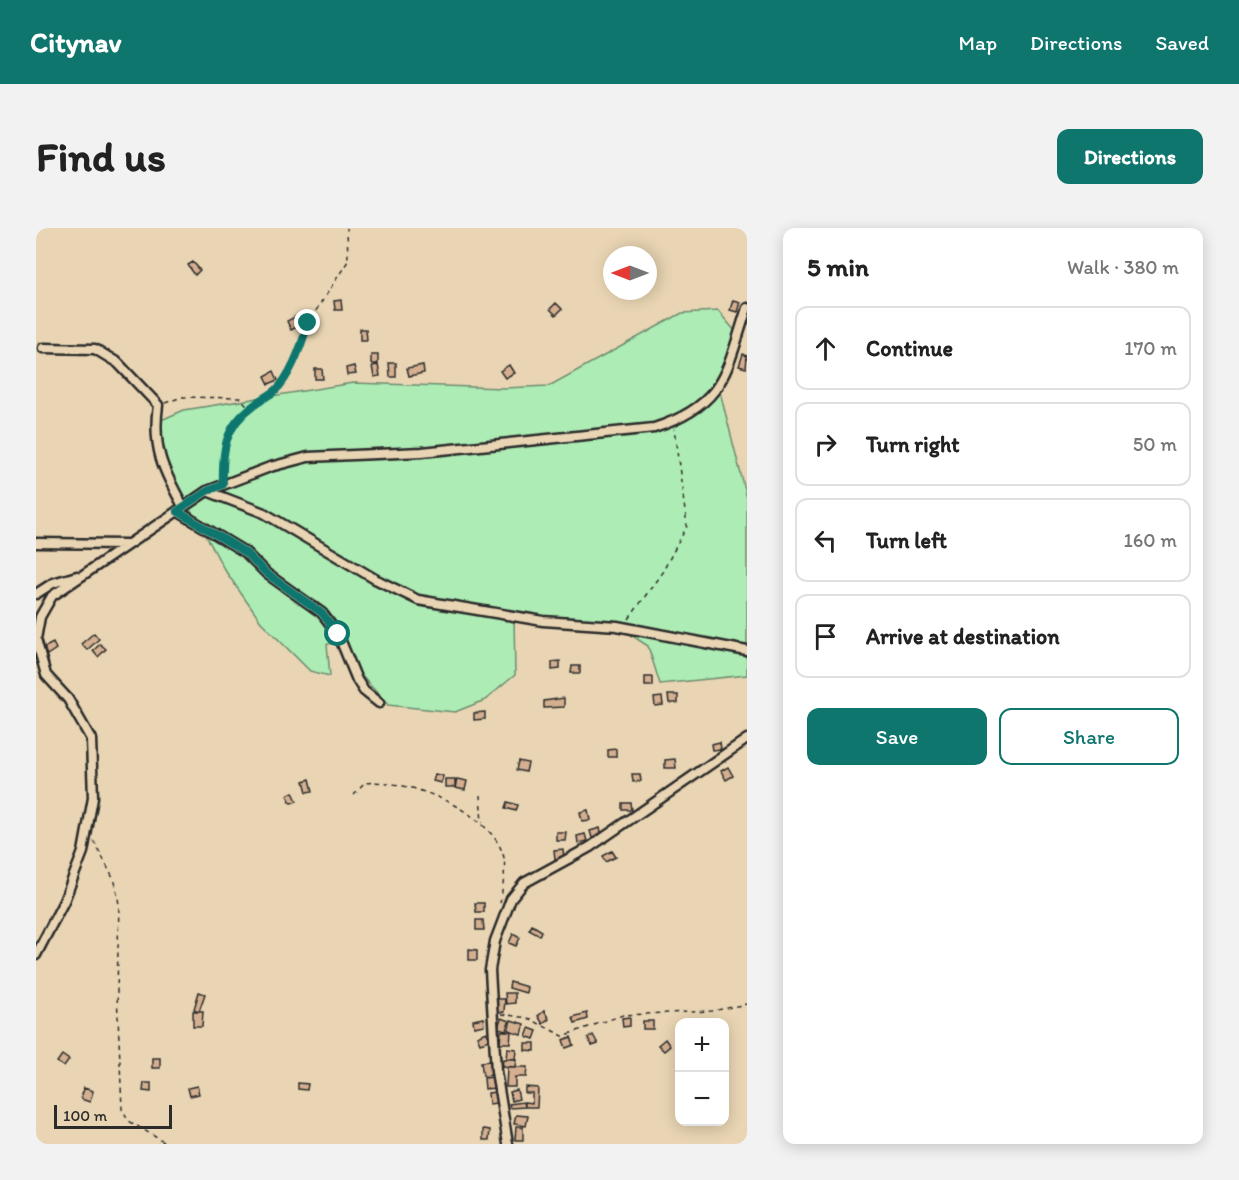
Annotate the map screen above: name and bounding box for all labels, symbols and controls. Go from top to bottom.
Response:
text: Citynav [30,25,121,59]
text: Map [959,30,997,55]
text: Directions [1030,30,1122,55]
text: Saved [1155,30,1209,55]
button: Directions [1057,129,1203,184]
text: Find us [36,131,166,182]
north arrow [603,246,657,300]
text: 5 min [807,251,869,283]
text: Walk · 380 m [1067,255,1179,279]
route end [294,309,320,335]
icon: ahead [809,332,842,365]
text: Continue [866,335,953,362]
text: 170 m [1124,336,1177,360]
icon: right [809,428,842,461]
text: Turn right [866,431,960,458]
text: 50 m [1133,432,1177,456]
icon: left [809,524,842,557]
text: Turn left [866,527,947,554]
text: 160 m [1124,528,1177,552]
route start [324,620,350,646]
icon: arrive [809,620,842,653]
text: Arrive at destination [866,623,1060,650]
button: Save [807,708,987,765]
button: Share [999,708,1179,765]
map controls [675,1018,729,1126]
button: + [675,1018,729,1072]
button: − [675,1072,729,1126]
scale bar [54,1102,172,1130]
text: 100 m [63,1106,107,1125]

